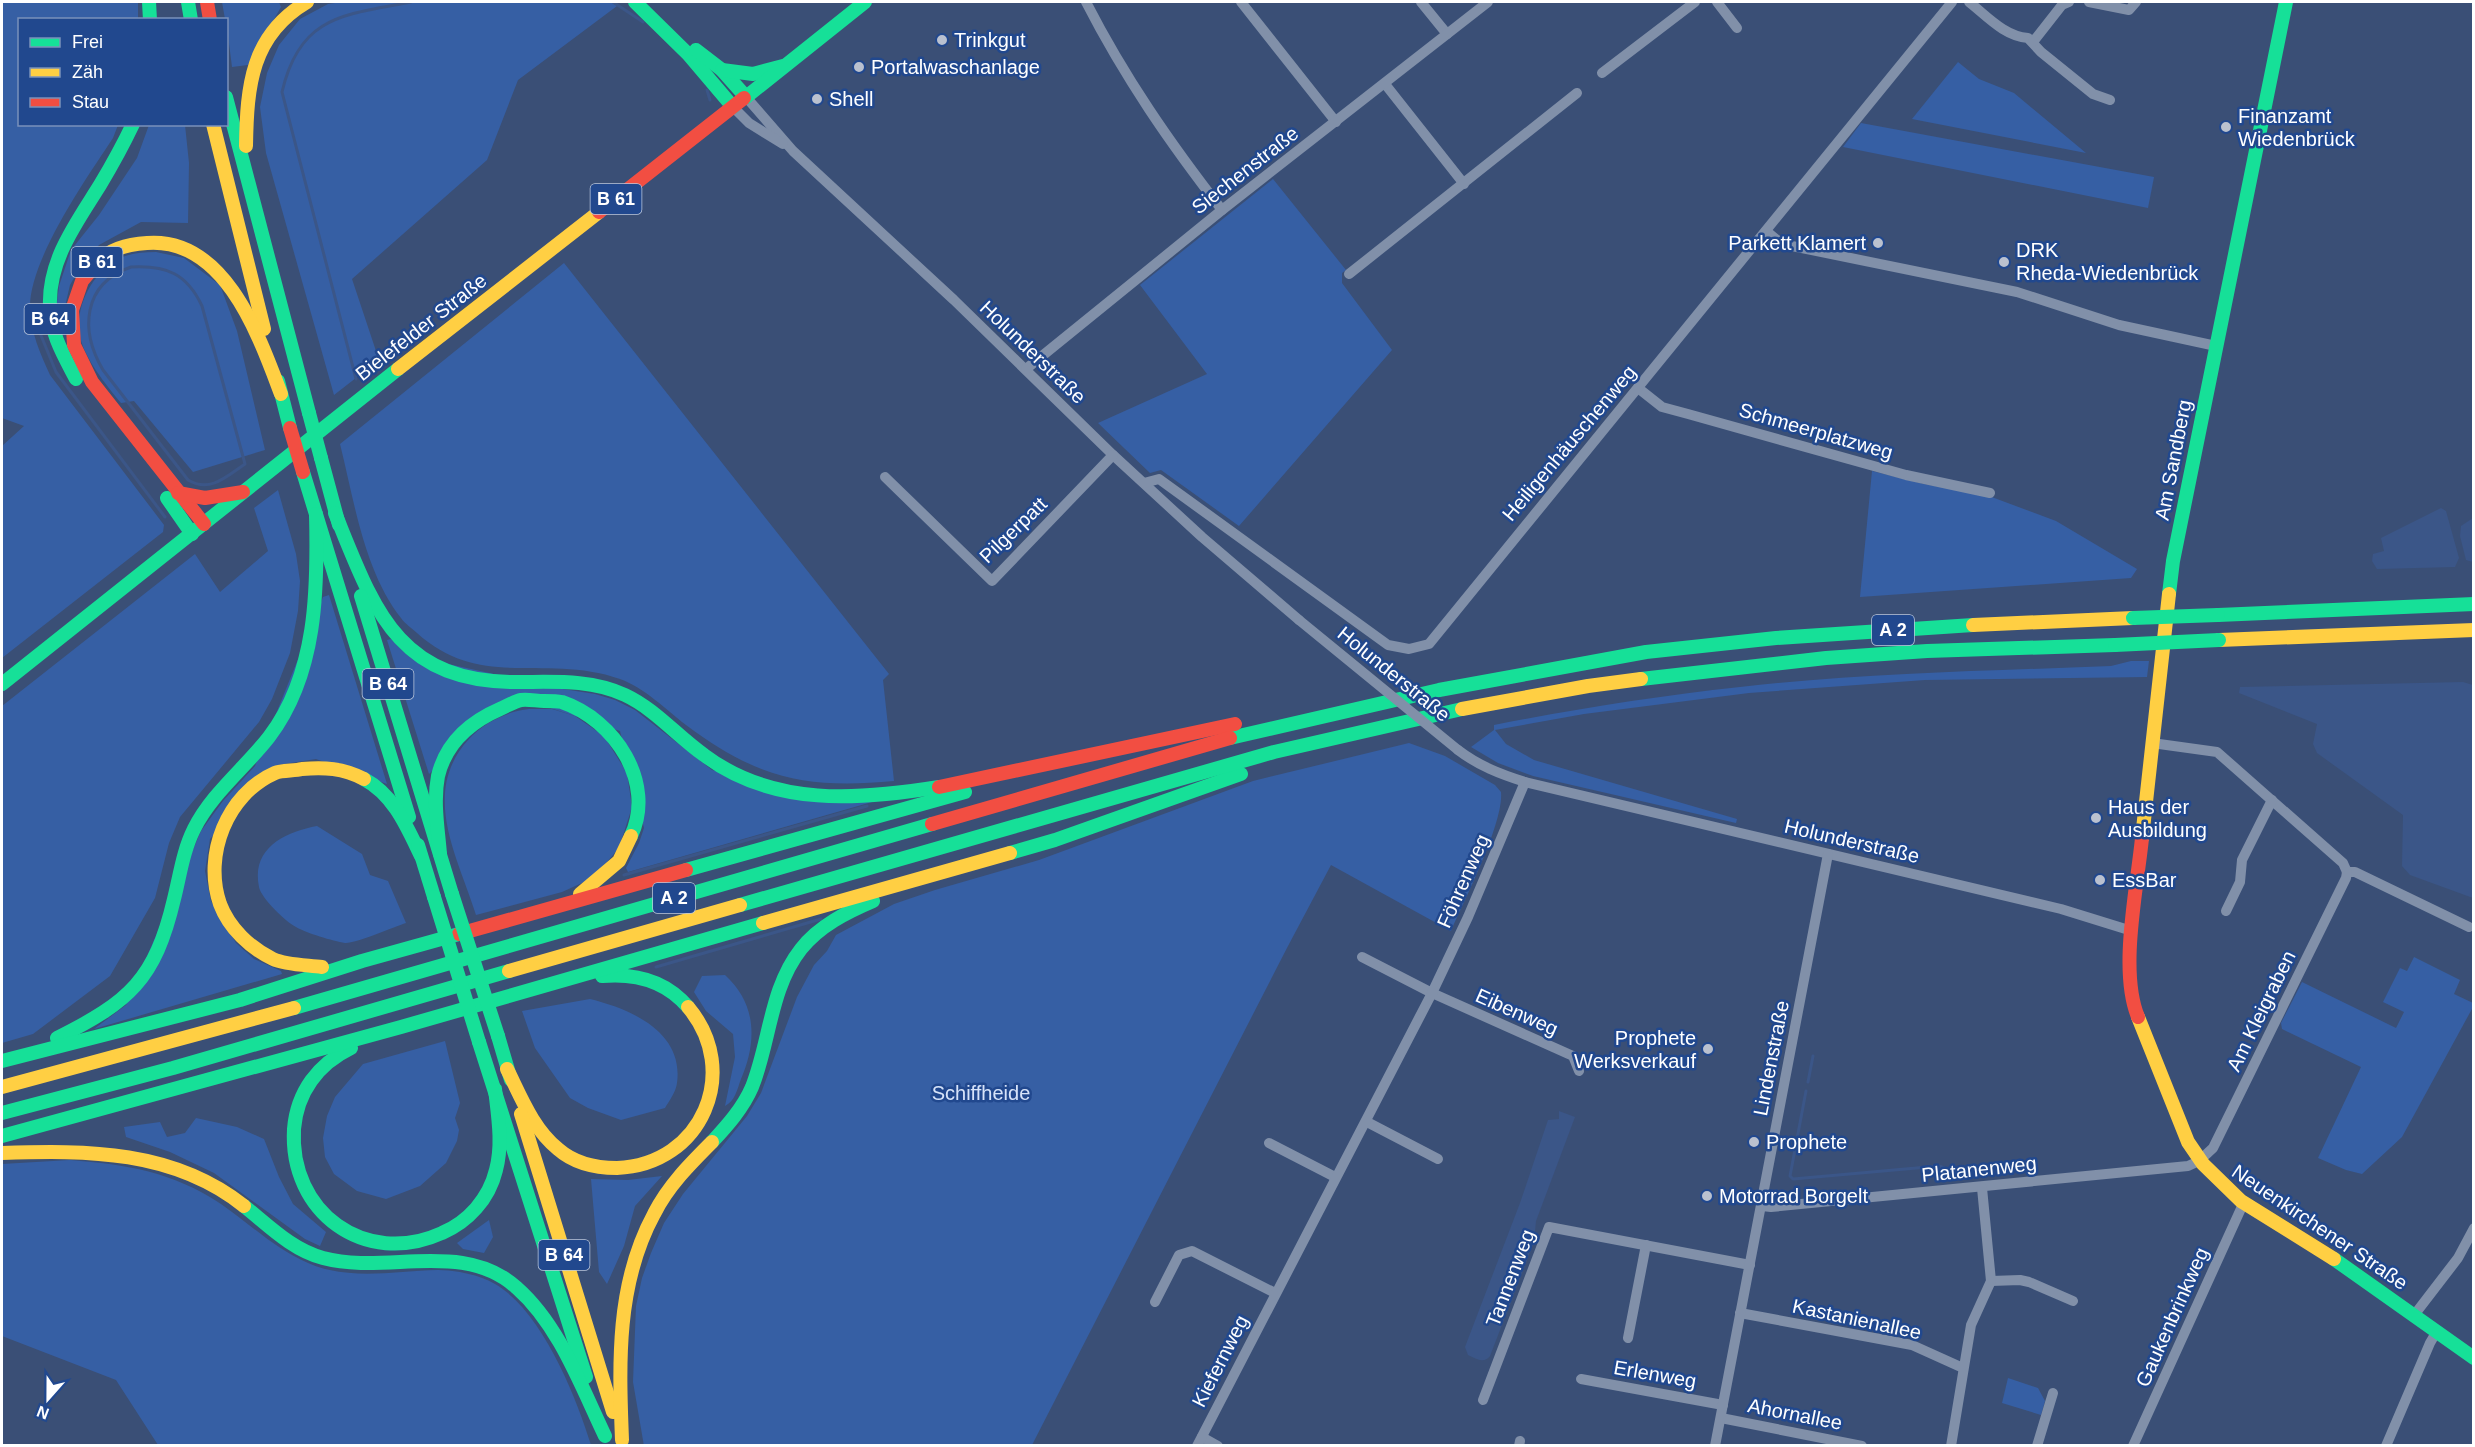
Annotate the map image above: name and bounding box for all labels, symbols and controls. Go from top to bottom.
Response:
legend [18,18,228,126]
place label: Trinkgut [954,29,1026,51]
text: Frei [72,32,103,52]
marker: Trinkgut [935,33,949,47]
place label: Portalwaschanlage [871,56,1040,78]
marker: Portalwaschanlage [852,60,866,74]
text: Zäh [72,62,103,82]
place label: Shell [829,88,873,110]
text: Stau [72,92,109,112]
marker: Shell [810,92,824,106]
place label: Finanzamt Wiedenbrück [2238,105,2356,150]
marker: Finanzamt Wiedenbrück [2219,120,2233,134]
street label: Siechenstraße [1187,122,1303,218]
road number: B 61 [590,184,642,214]
place label: Parkett Klamert [1728,232,1866,254]
marker: Parkett Klamert [1871,236,1885,250]
place label: DRK Rheda-Wiedenbrück [2016,239,2199,284]
road number: B 61 [72,247,122,277]
marker: DRK Rheda-Wiedenbrück [1997,255,2011,269]
street label: Bielefelder Straße [351,269,491,385]
street label: Holunderstraße [976,296,1090,408]
road number: B 64 [25,304,76,334]
street label: Heiligenhäuschenweg [1498,361,1640,525]
street label: Am Sandberg [2151,398,2195,522]
street label: Schmeerplatzweg [1737,399,1895,463]
street label: Pilgerpatt [975,492,1051,567]
road number: A 2 [1872,615,1914,645]
street label: Holunderstraße [1334,622,1454,726]
road number: B 64 [362,669,414,699]
place label: Haus der Ausbildung [2108,796,2207,841]
marker: Haus der Ausbildung [2089,811,2103,825]
street label: Holunderstraße [1782,815,1922,867]
street label: Föhrenweg [1433,831,1493,931]
place label: EssBar [2112,869,2177,891]
marker: EssBar [2093,873,2107,887]
road number: A 2 [653,883,695,913]
street label: Am Kleigraben [2222,947,2300,1075]
street label: Eibenweg [1472,984,1562,1040]
street label: Lindenstraße [1749,999,1793,1117]
place label: Prophete Werksverkauf [1574,1027,1696,1072]
marker: Prophete Werksverkauf [1701,1042,1715,1056]
park label: Schiffheide [932,1082,1030,1104]
place label: Prophete [1766,1131,1847,1153]
marker: Prophete [1747,1135,1761,1149]
street label: Platanenweg [1920,1152,2038,1186]
street label: Neuenkirchener Straße [2228,1160,2412,1294]
place label: Motorrad Borgelt [1719,1185,1868,1207]
marker: Motorrad Borgelt [1700,1189,1714,1203]
street label: Tannenweg [1481,1226,1539,1330]
road number: B 64 [538,1240,590,1270]
street label: Gaukenbrinkweg [2131,1244,2213,1390]
street label: Kastanienallee [1791,1295,1923,1343]
street label: Kiefernweg [1187,1311,1253,1411]
street label: Erlenweg [1612,1356,1698,1392]
north arrow [18,1369,78,1429]
street label: Ahornallee [1746,1394,1844,1434]
text: N [34,1403,51,1423]

